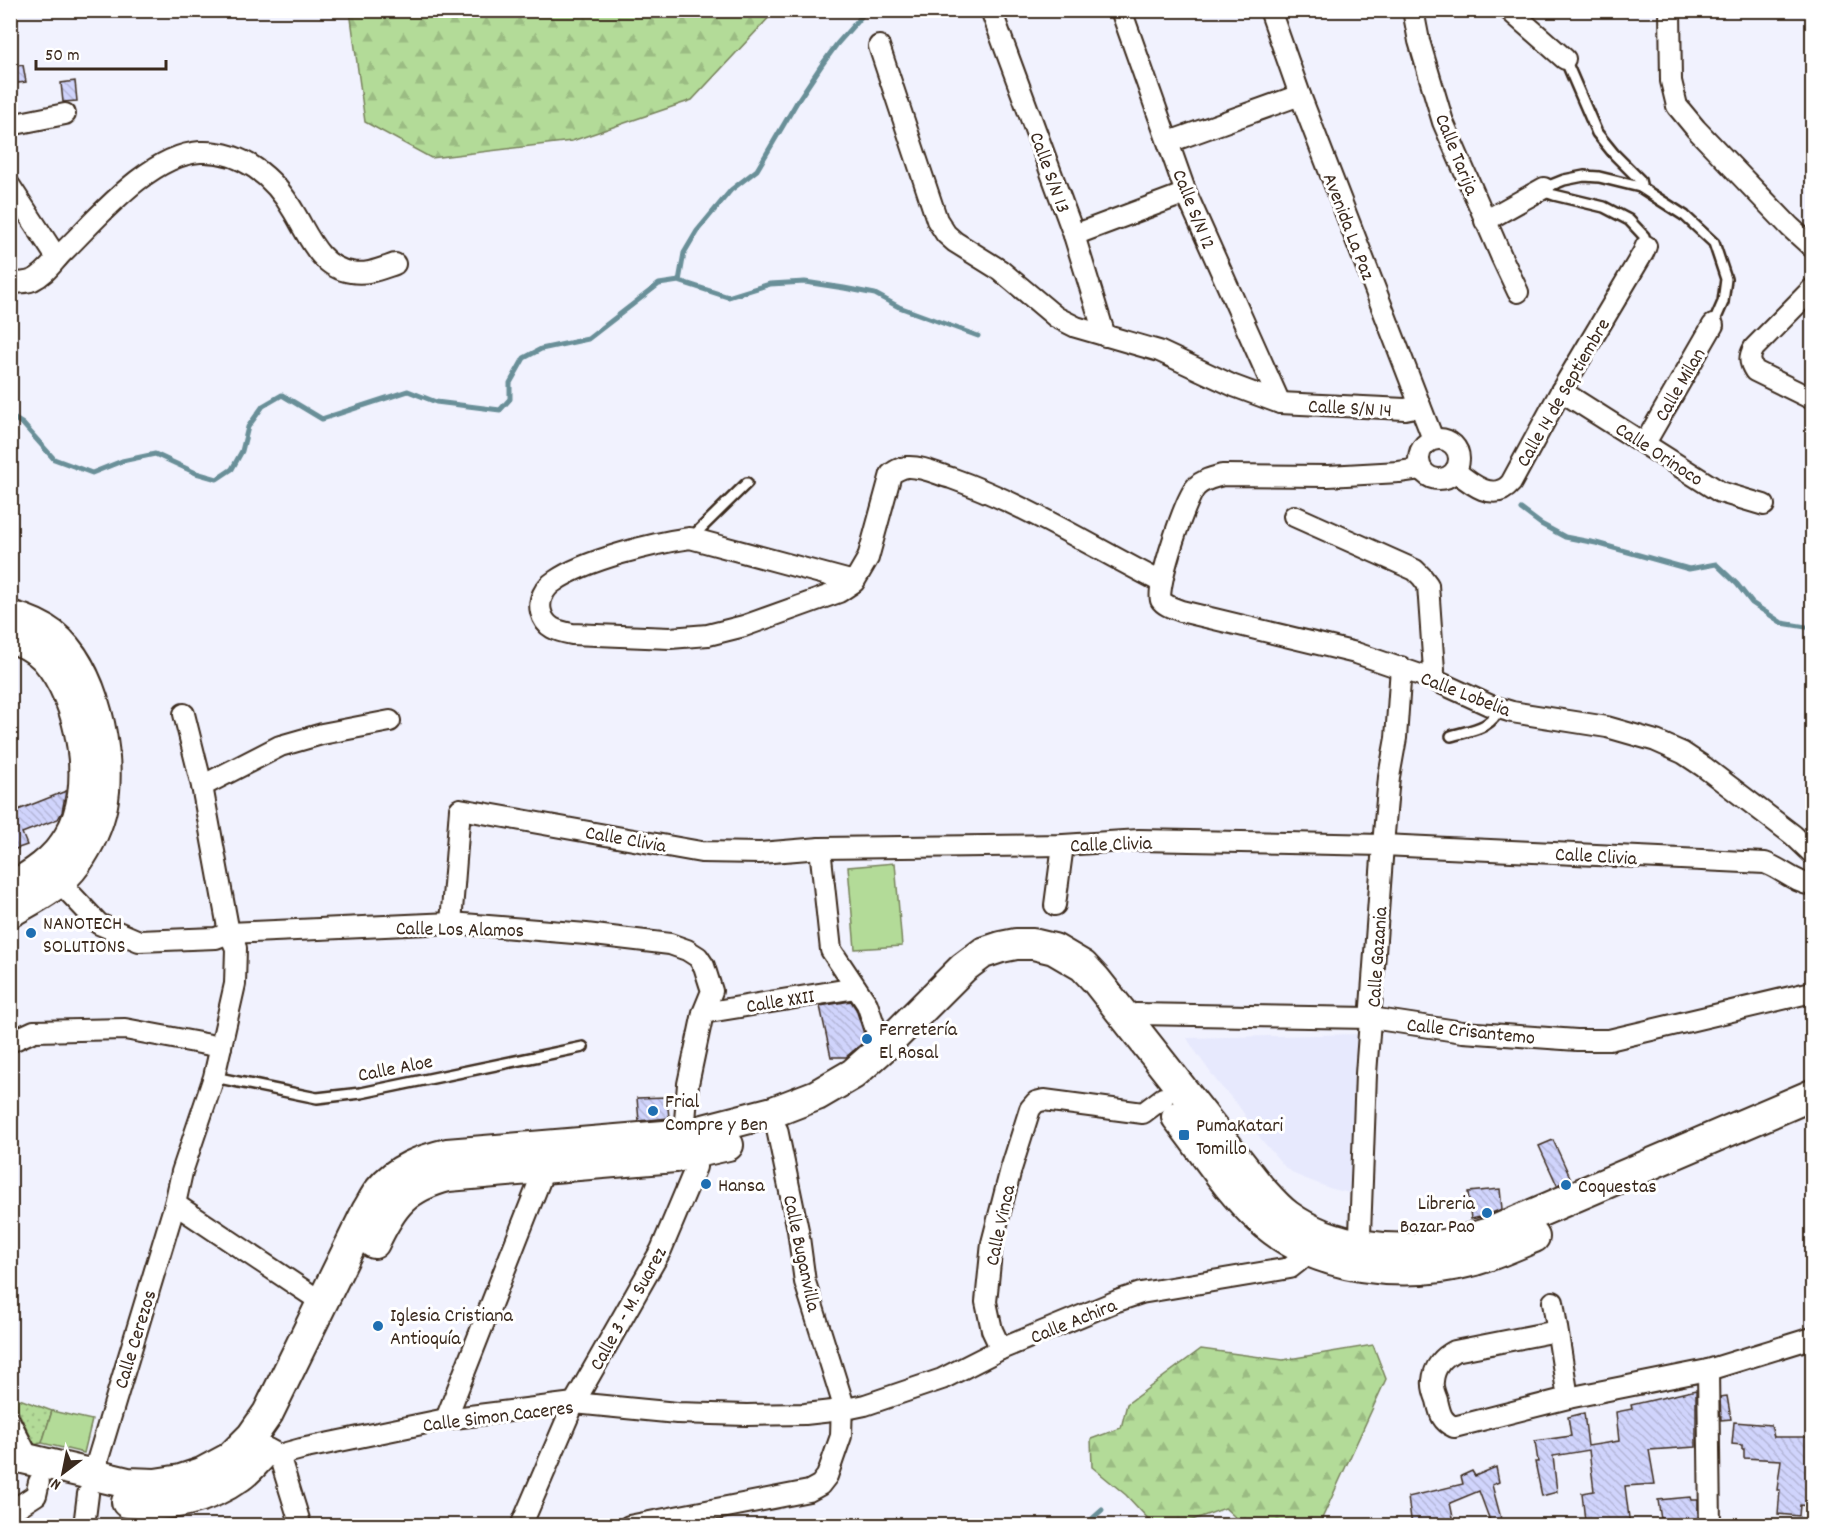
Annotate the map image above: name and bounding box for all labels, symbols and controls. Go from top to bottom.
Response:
scale bar [36,33,166,71]
text: 50 m [45,44,80,69]
street label: Calle Tarija [1426,110,1484,200]
street label: Calle S/N 13 [1021,129,1076,217]
street label: Calle S/N 12 [1163,166,1221,254]
street label: Avenida La Paz [1314,170,1381,285]
street label: Calle 14 de Septiembre [1511,314,1619,473]
street label: Calle Milan [1649,343,1714,428]
street label: Calle S/N 14 [1307,394,1392,426]
street label: Calle Orinoco [1609,417,1708,494]
street label: Calle Lobelia [1416,666,1515,726]
street label: Calle Clivia [583,820,669,862]
street label: Calle Clivia [1070,831,1153,861]
street label: Calle Clivia [1554,842,1638,874]
street label: Calle Gazania [1362,905,1397,1009]
place label: NANOTECH SOLUTIONS [43,911,126,962]
street label: Calle Los Alamos [396,916,524,946]
marker: NANOTECH SOLUTIONS [24,926,38,940]
street label: Calle XXII [744,984,817,1022]
street label: Calle Crisantemo [1405,1012,1536,1054]
place label: Ferretería El Rosal [879,1017,958,1068]
marker: Ferretería El Rosal [860,1032,874,1046]
street label: Calle Aloe [356,1049,436,1091]
place label: Frial Compre y Ben [665,1089,768,1140]
marker: Frial Compre y Ben [646,1104,660,1118]
place label: PumaKatari Tomillo [1196,1113,1284,1164]
marker: PumaKatari Tomillo [1177,1128,1191,1142]
place label: Hansa [718,1173,765,1201]
place label: Coquestas [1578,1174,1657,1202]
marker: Hansa [699,1177,713,1191]
marker: Coquestas [1559,1178,1573,1192]
street label: Calle Vinca [980,1182,1024,1269]
place label: Libreria Bazar Pao [1400,1191,1476,1242]
street label: Calle Buganvilla [774,1193,826,1315]
marker: Libreria Bazar Pao [1480,1206,1494,1220]
street label: Calle 3 - M. Suarez [584,1242,675,1376]
street label: Calle Cerezos [109,1287,165,1393]
street label: Calle Achira [1027,1293,1122,1353]
place label: Iglesia Cristiana Antioquía [390,1303,514,1354]
marker: Iglesia Cristiana Antioquía [371,1319,385,1333]
street label: Calle Simon Caceres [421,1395,575,1441]
north arrow [33,1443,93,1503]
text: N [47,1472,66,1495]

